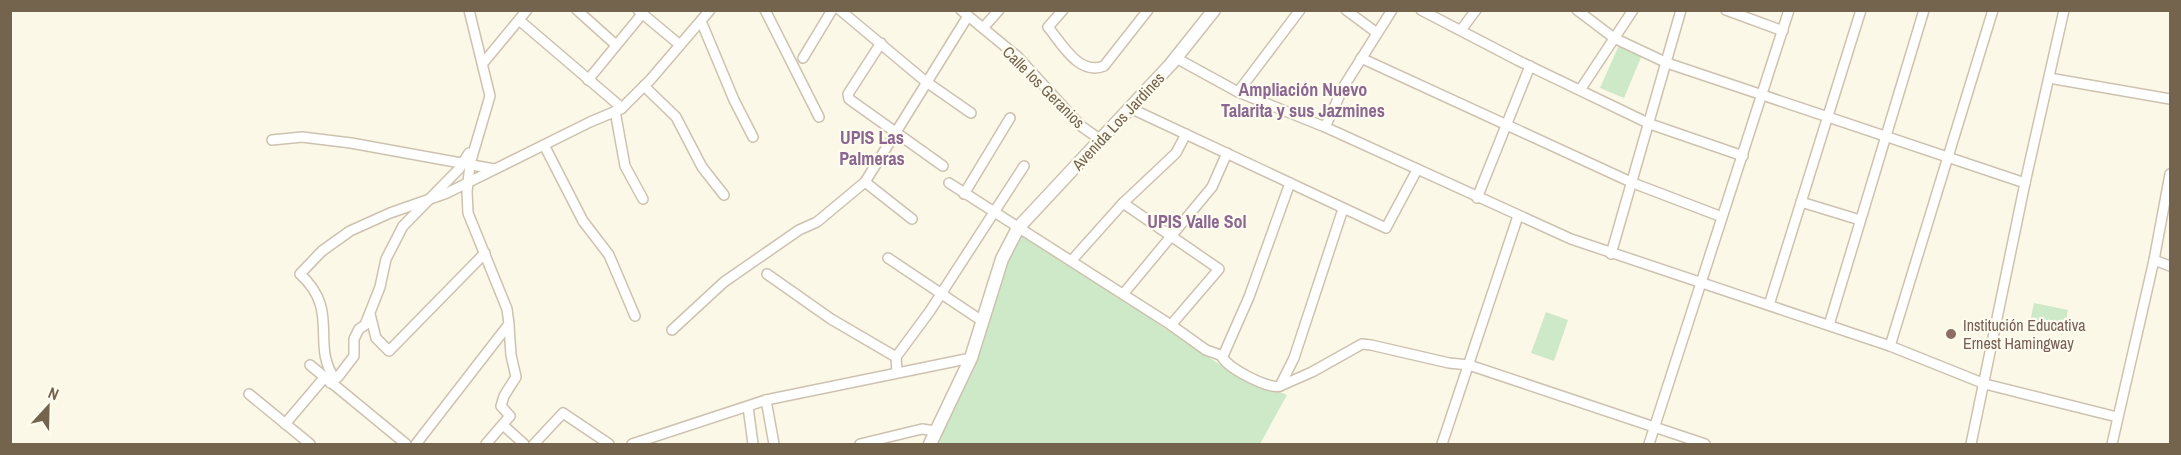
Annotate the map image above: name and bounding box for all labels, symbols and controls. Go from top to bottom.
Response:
street label: Calle los Geranios [998,41,1090,133]
street label: Avenida Los Jardines [1066,67,1169,176]
district label: Ampliación Nuevo Talarita y sus Jazmines [1221,77,1385,123]
district label: UPIS Las Palmeras [839,125,905,171]
district label: UPIS Valle Sol [1147,209,1247,234]
place label: Institución Educativa Ernest Hamingway [1963,314,2086,354]
marker: Institución Educativa Ernest Hamingway [1944,327,1958,341]
north arrow [18,377,78,437]
text: N [45,381,62,405]

